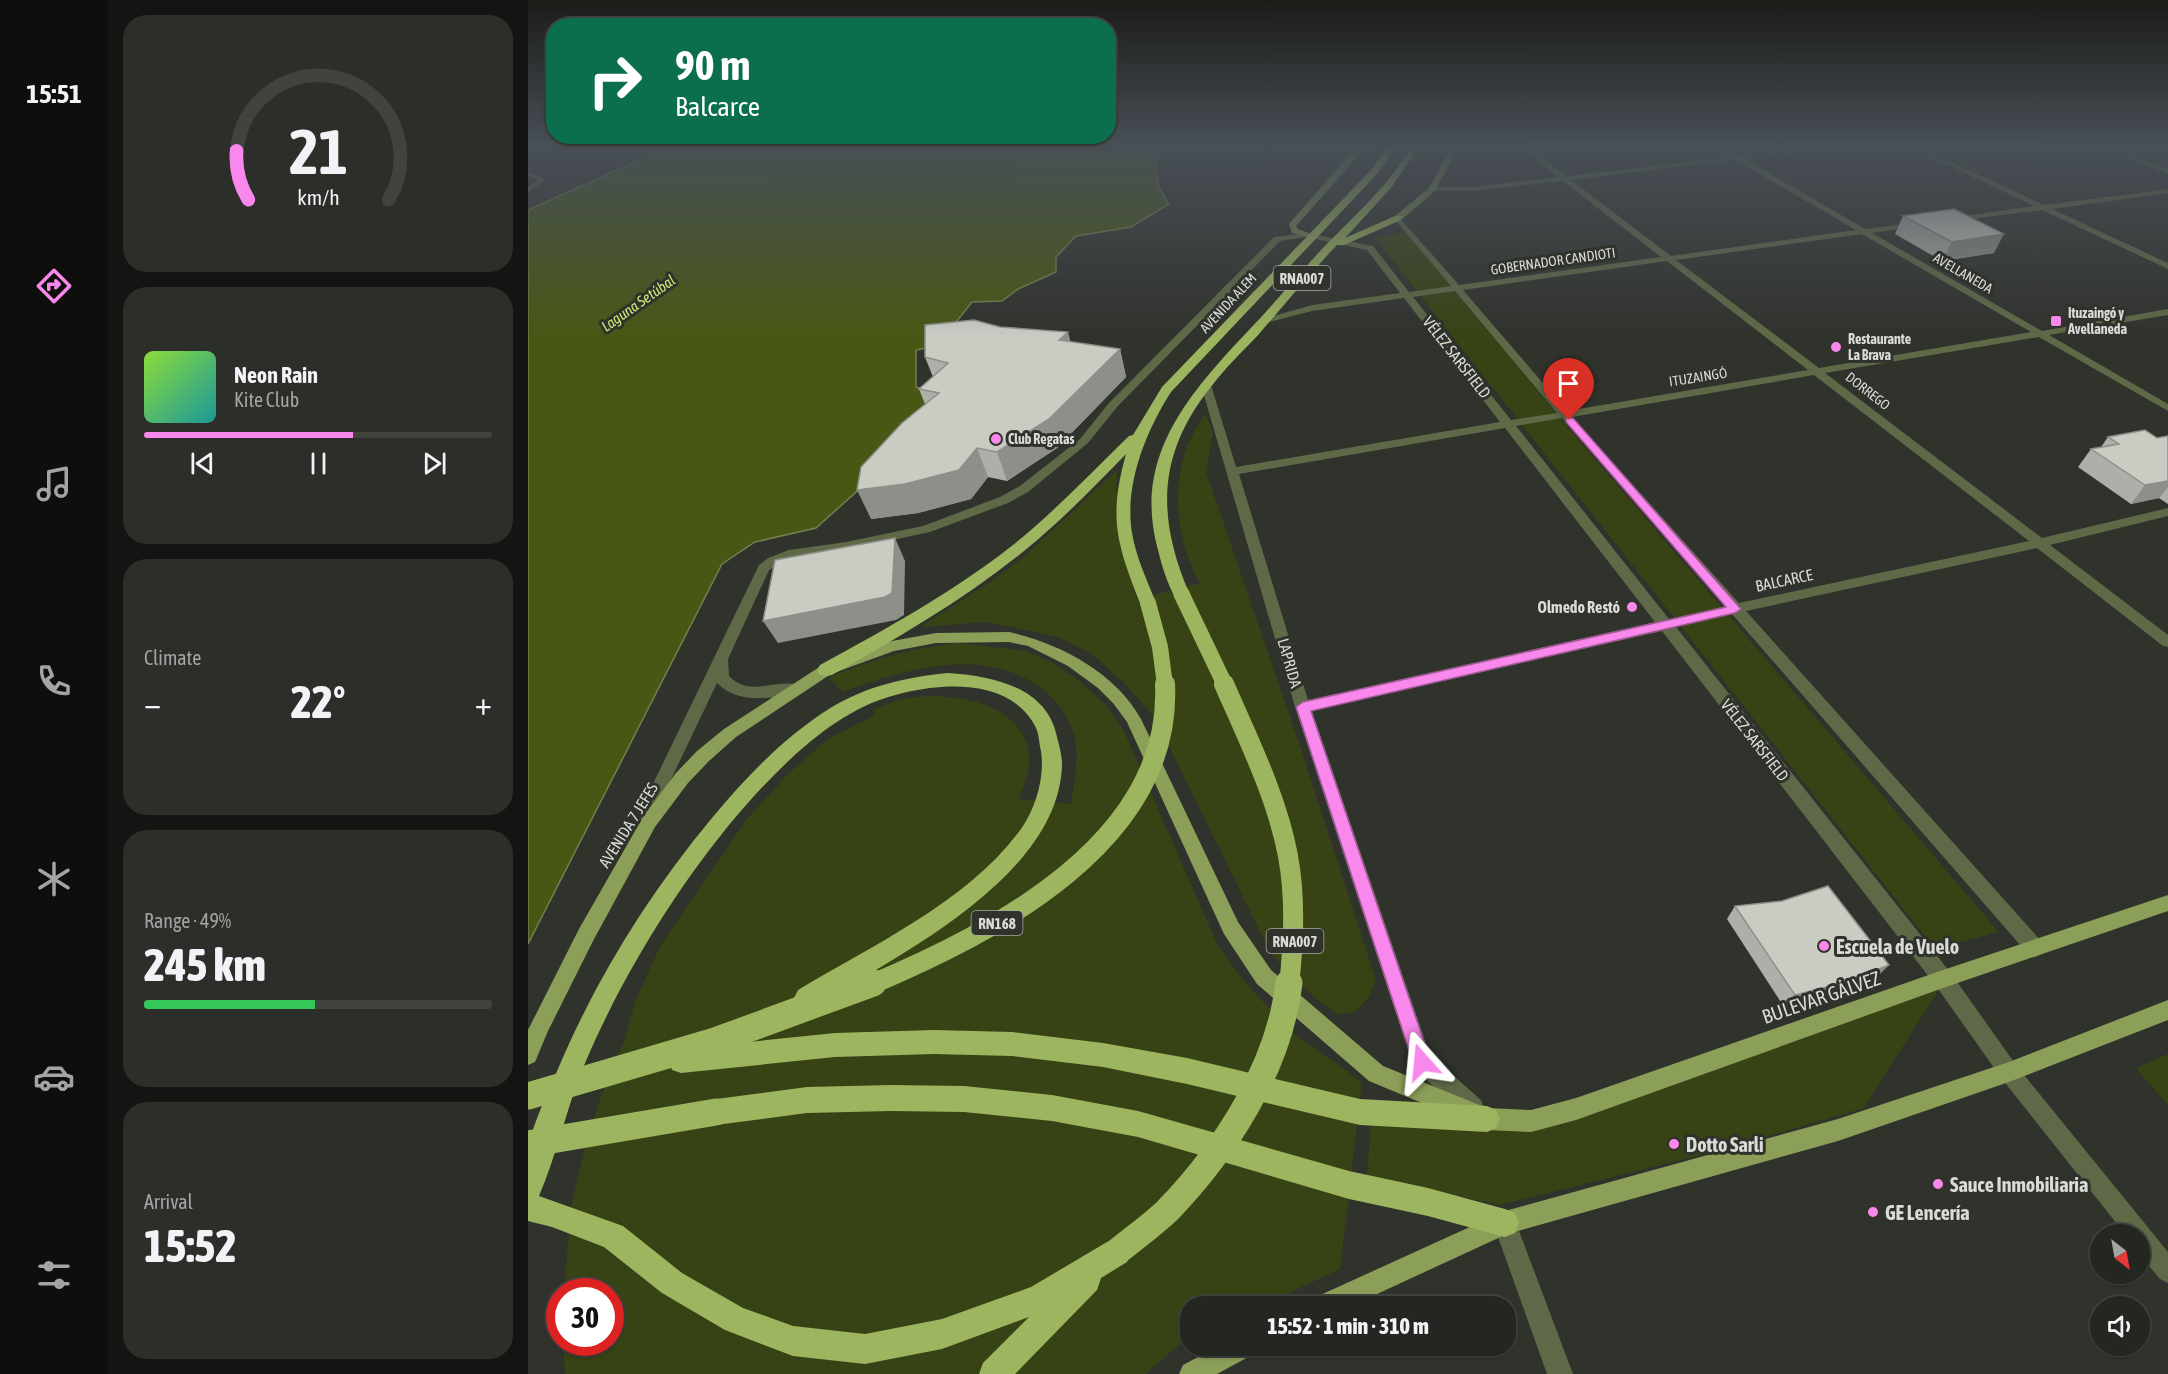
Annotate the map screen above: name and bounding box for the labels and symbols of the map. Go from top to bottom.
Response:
street label: GOBERNADOR CANDIOTI [1490,244,1616,278]
street label: AVELLANEDA [1930,250,1996,297]
road number: RNA007 [1274,266,1330,290]
street label: AVENIDA ALEM [1196,270,1260,336]
water label: Laguna Setúbal [598,271,678,335]
place label: Ituzaingó y Avellaneda [2067,305,2127,337]
street label: VÉLEZ SARSFIELD [1419,313,1495,402]
marker: Ituzaingó y Avellaneda [2049,314,2063,328]
place label: Restaurante La Brava [1848,331,1911,363]
marker: Restaurante La Brava [1829,340,1843,354]
pin [1543,358,1594,420]
street label: ITUZAINGÓ [1668,365,1728,389]
street label: DORREGO [1843,369,1893,413]
place label: Club Regatas [1008,431,1074,447]
marker: Club Regatas [989,432,1003,446]
street label: BALCARCE [1754,565,1815,595]
place label: Olmedo Restó [1538,598,1620,616]
marker: Olmedo Restó [1625,600,1639,614]
street label: LAPRIDA [1274,636,1306,690]
street label: VÉLEZ SARSFIELD [1717,696,1793,785]
street label: AVENIDA 7 JEFES [595,779,661,871]
road number: RN168 [972,911,1022,935]
road number: RNA007 [1266,929,1323,953]
place label: Escuela de Vuelo [1836,935,1959,958]
marker: Escuela de Vuelo [1817,939,1831,953]
street label: BULEVAR GÁLVEZ [1759,966,1883,1028]
position arrow [1390,1030,1454,1094]
place label: Dotto Sarli [1686,1133,1764,1156]
marker: Dotto Sarli [1667,1137,1681,1151]
place label: Sauce Inmobiliaria [1950,1173,2088,1196]
marker: Sauce Inmobiliaria [1931,1177,1945,1191]
place label: GE Lencería [1885,1201,1970,1224]
marker: GE Lencería [1866,1205,1880,1219]
north arrow [2090,1224,2150,1284]
speed limit sign: 30 [546,1278,624,1356]

